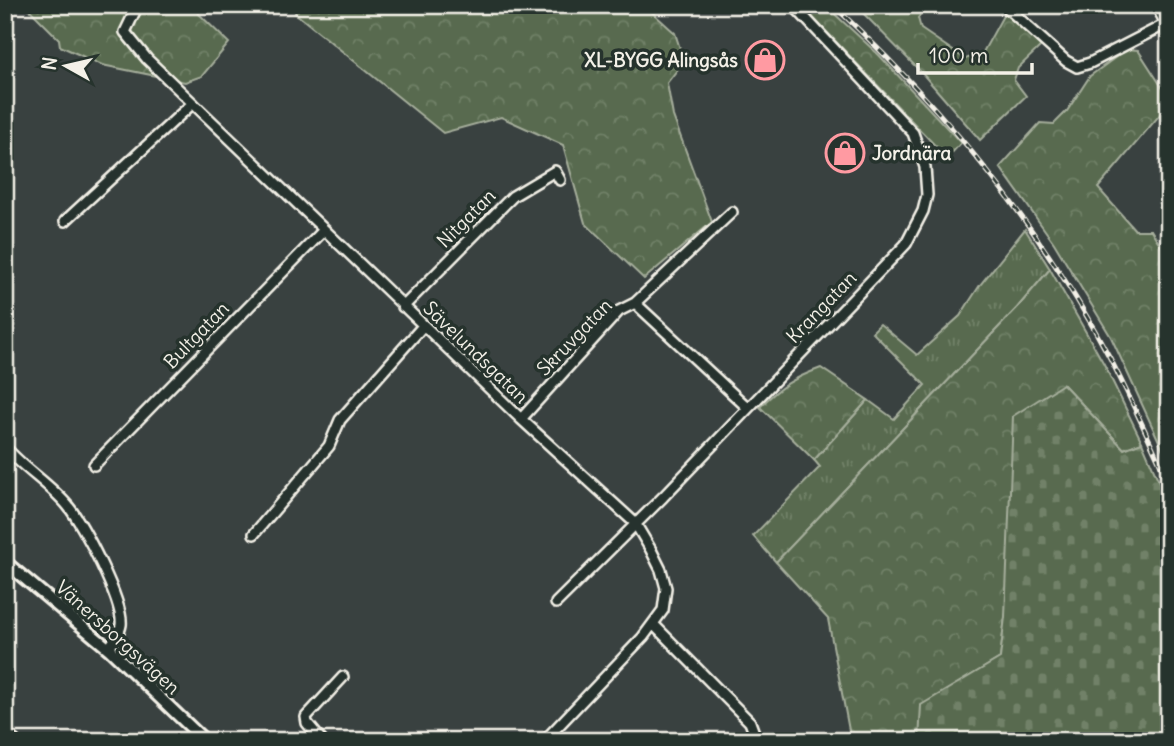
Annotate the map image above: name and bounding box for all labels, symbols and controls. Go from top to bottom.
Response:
north arrow [32,32,102,102]
scale bar [918,32,1032,76]
shop icon: XL-BYGG Alingsås [744,39,786,81]
text: 100 m [929,42,988,69]
place label: XL-BYGG Alingsås [584,48,738,72]
text: N [36,55,62,72]
shop icon: Jordnära [824,132,866,174]
place label: Jordnära [872,141,951,165]
street label: Nitgatan [432,184,500,252]
street label: Krangatan [781,266,861,348]
street label: Skruvgatan [531,293,617,381]
street label: Bultgatan [158,296,234,374]
street label: Sävelundsgatan [418,296,534,408]
street label: Vänersborgsvägen [51,575,185,699]

